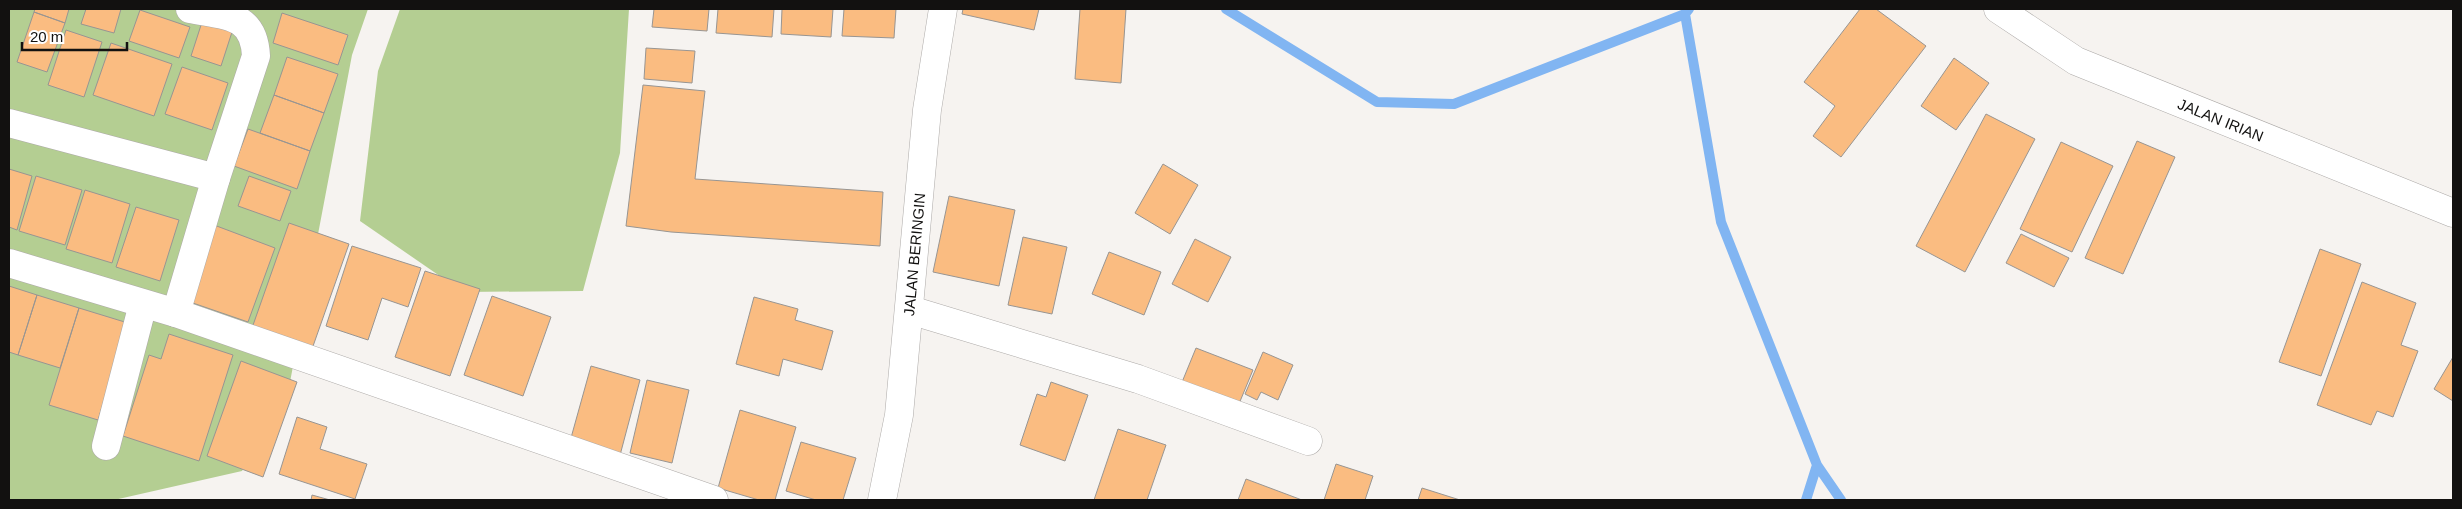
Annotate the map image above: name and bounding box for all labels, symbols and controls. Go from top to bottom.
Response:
scale bar [22,20,128,52]
text: 20 m [30,28,63,45]
street label: JALAN IRIAN [2176,95,2266,144]
street label: JALAN BERINGIN [900,192,928,317]

